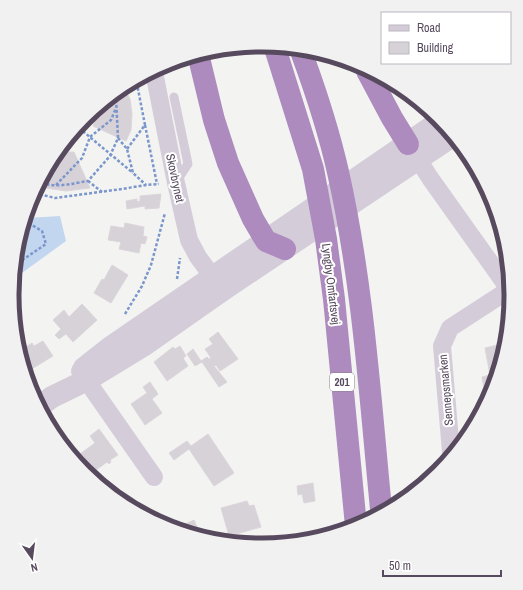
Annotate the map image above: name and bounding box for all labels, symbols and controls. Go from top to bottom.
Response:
legend [381,12,511,64]
text: Road [417,20,441,36]
text: Building [417,40,454,56]
street label: Skovbrynet [162,152,188,204]
street label: Lyngby Omfartsvej [318,242,344,326]
street label: Sennepsmarken [435,354,457,426]
road number: 201 [330,373,354,391]
north arrow [12,538,52,578]
scale bar [383,552,501,578]
text: 50 m [389,558,411,574]
text: N [30,560,39,575]

